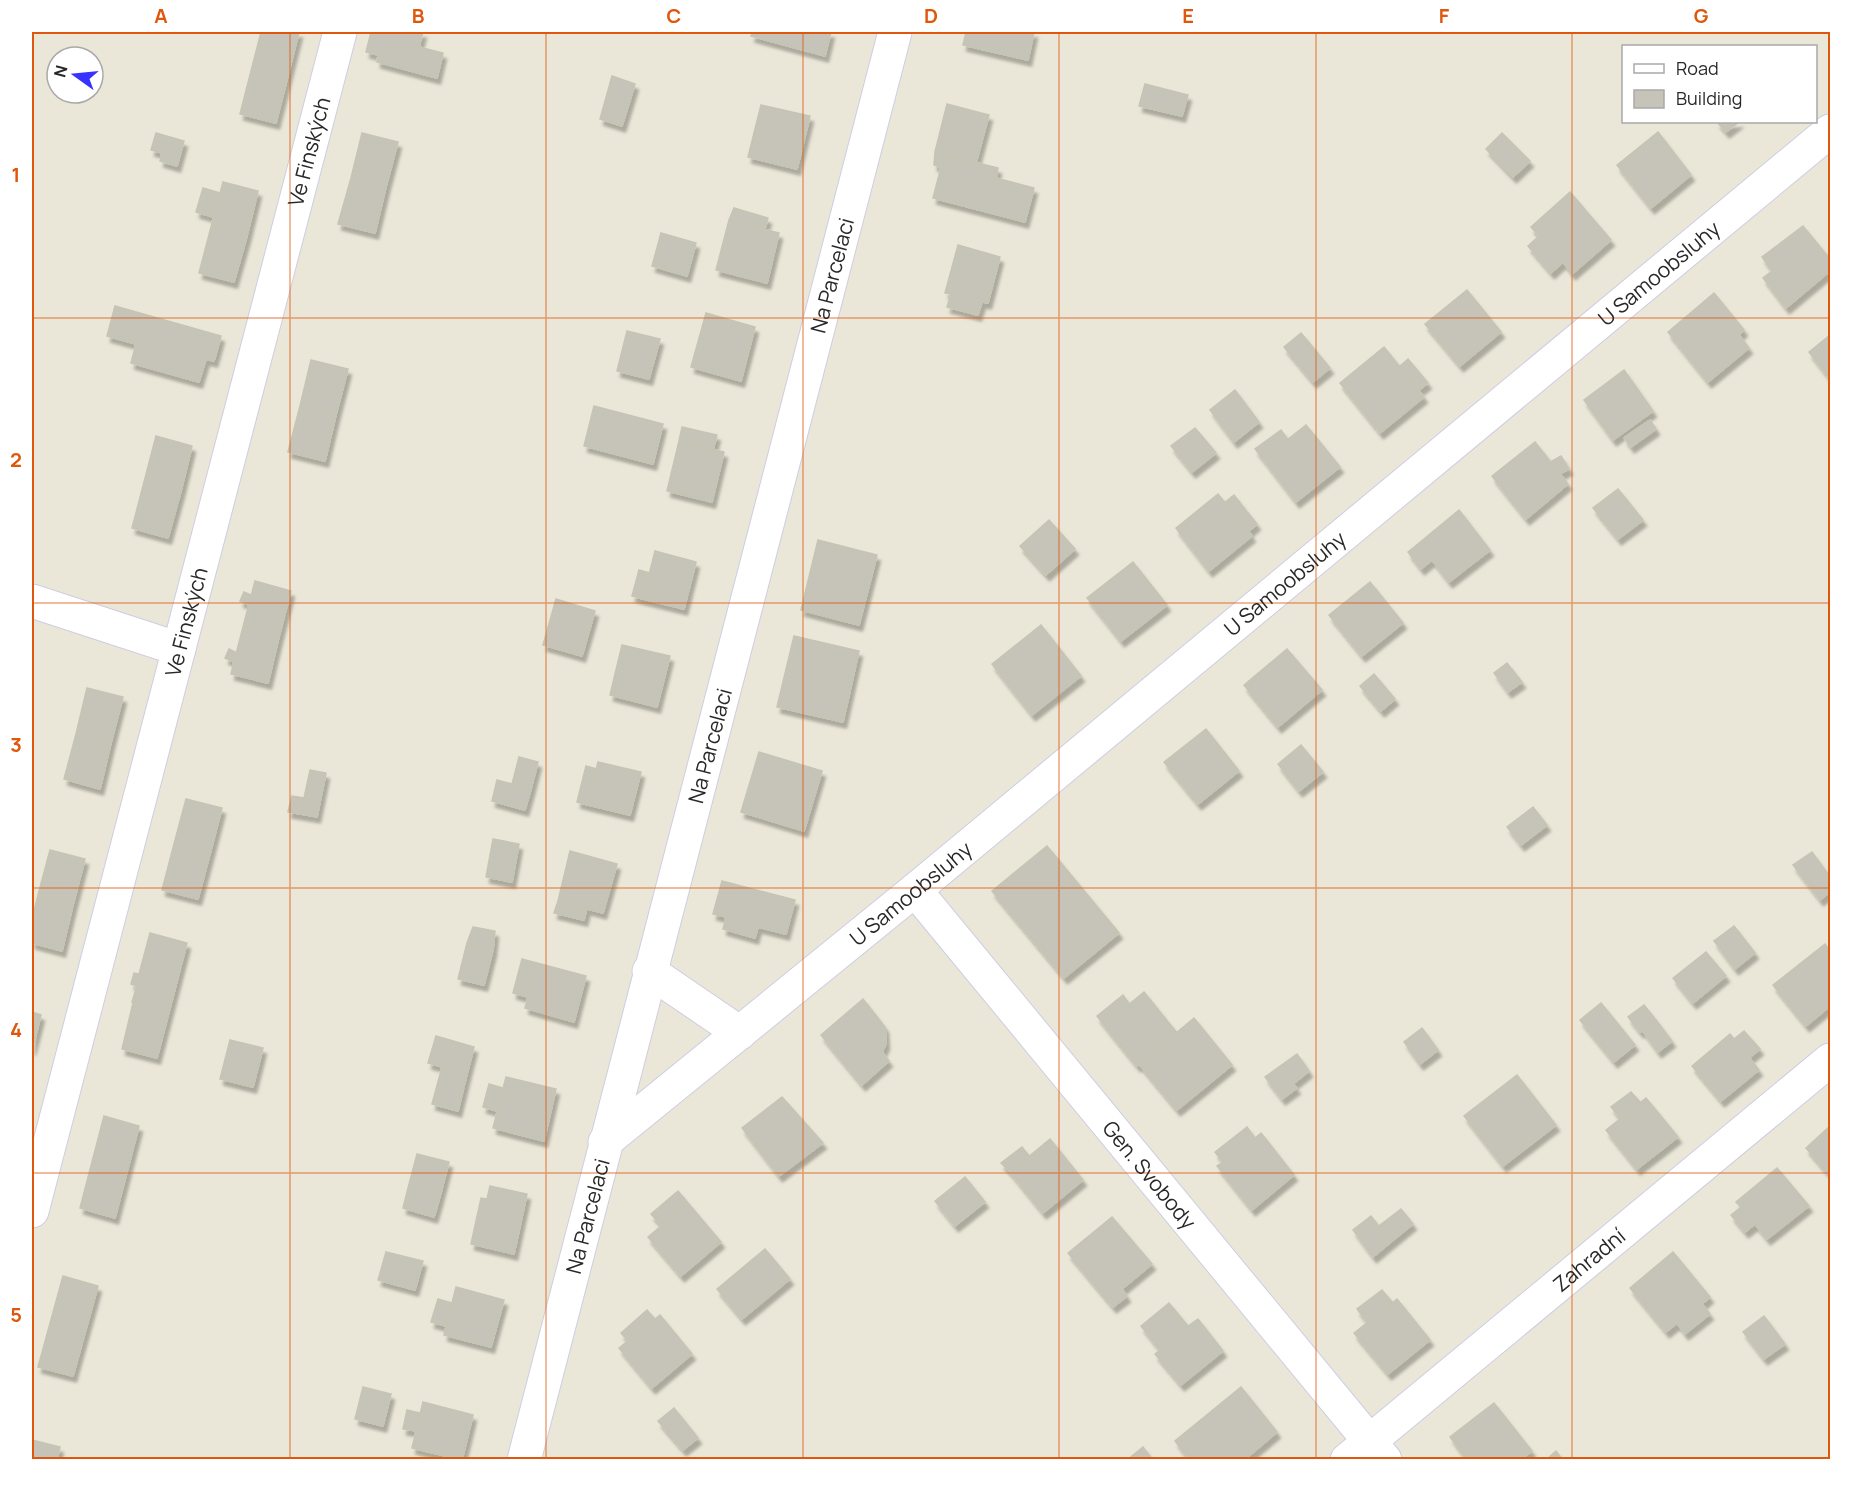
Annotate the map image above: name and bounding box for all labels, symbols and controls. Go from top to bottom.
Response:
text: A [154,2,168,29]
text: B [412,2,425,29]
text: C [667,2,681,29]
text: D [924,2,938,29]
text: E [1182,2,1194,29]
text: F [1439,2,1450,29]
text: G [1694,2,1709,29]
north arrow [45,45,105,105]
legend [1622,45,1817,123]
text: Road [1676,56,1719,80]
text: N [48,63,73,80]
text: Building [1676,86,1742,110]
street label: Ve Finských [281,94,336,209]
text: 1 [12,161,20,188]
street label: U Samoobsluhy [1592,214,1726,332]
street label: Na Parcelaci [803,215,860,336]
text: 2 [10,446,22,473]
street label: U Samoobsluhy [1218,524,1352,642]
street label: Ve Finských [158,564,214,680]
street label: Na Parcelaci [681,685,738,806]
text: 3 [10,731,22,758]
street label: U Samoobsluhy [844,835,978,952]
text: 4 [10,1016,22,1043]
street label: Gen. Svobody [1097,1115,1203,1235]
street label: Na Parcelaci [559,1156,616,1277]
street label: Zahradní [1547,1222,1631,1298]
text: 5 [10,1301,22,1328]

